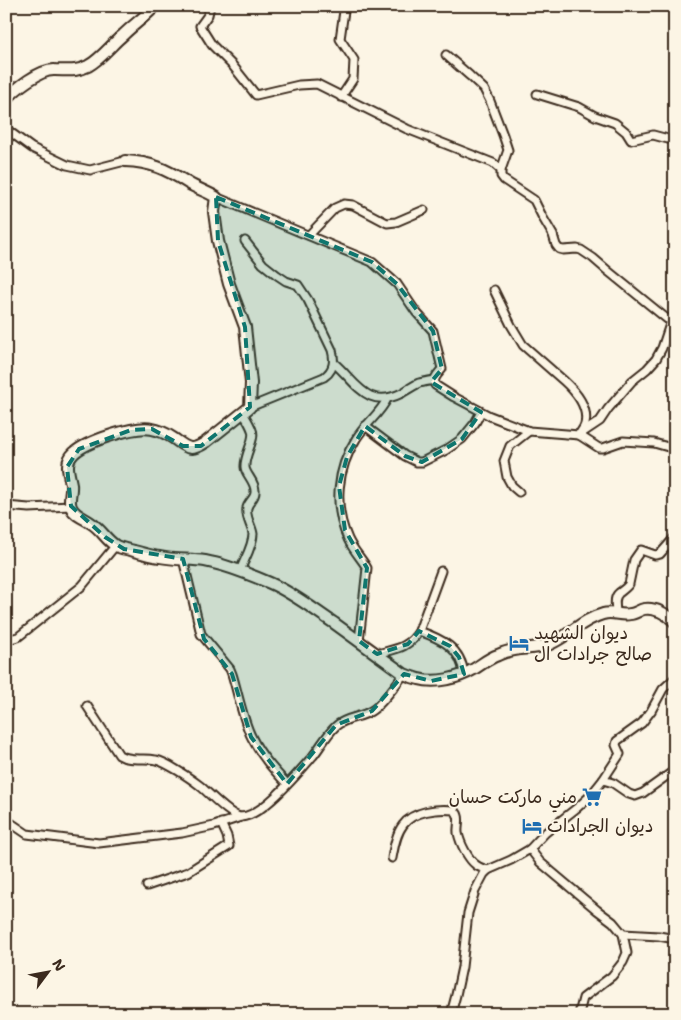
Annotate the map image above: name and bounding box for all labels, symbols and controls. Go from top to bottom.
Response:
place label: ديوان الشهيد صالح جرادات ال [534,621,652,666]
hotel icon: ديوان الشهيد صالح جرادات ال [508,632,530,654]
place label: مني ماركت حسان [449,785,577,813]
supermarket icon: مني ماركت حسان [581,786,603,808]
place label: ديوان الجرادات [547,814,653,838]
hotel icon: ديوان الجرادات [521,815,543,837]
north arrow [22,948,72,998]
text: N [48,956,70,975]

